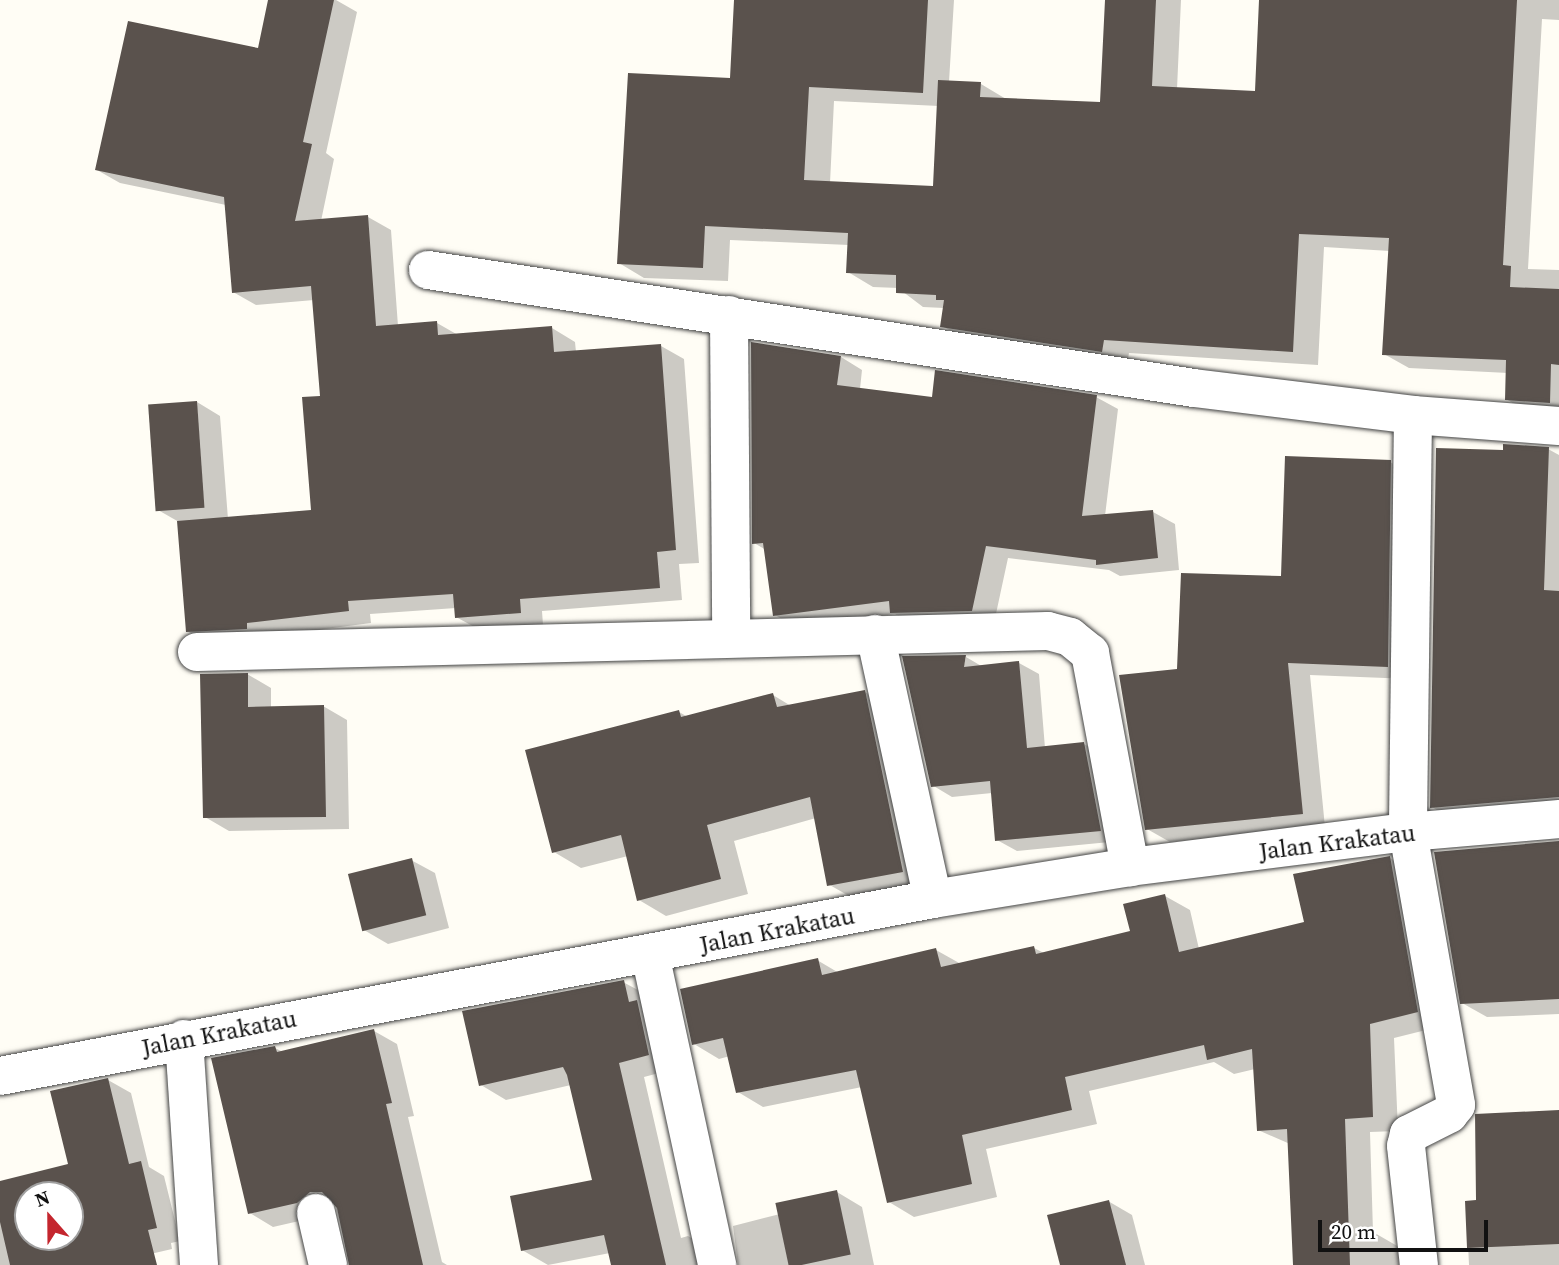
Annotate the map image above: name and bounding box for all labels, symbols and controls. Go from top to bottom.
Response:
street label: Jalan Krakatau [1257,818,1417,866]
street label: Jalan Krakatau [697,901,857,959]
street label: Jalan Krakatau [139,1004,299,1062]
north arrow [14,1181,84,1251]
text: N [31,1184,53,1213]
scale bar [1321,1206,1491,1250]
text: 20 m [1331,1217,1376,1246]

